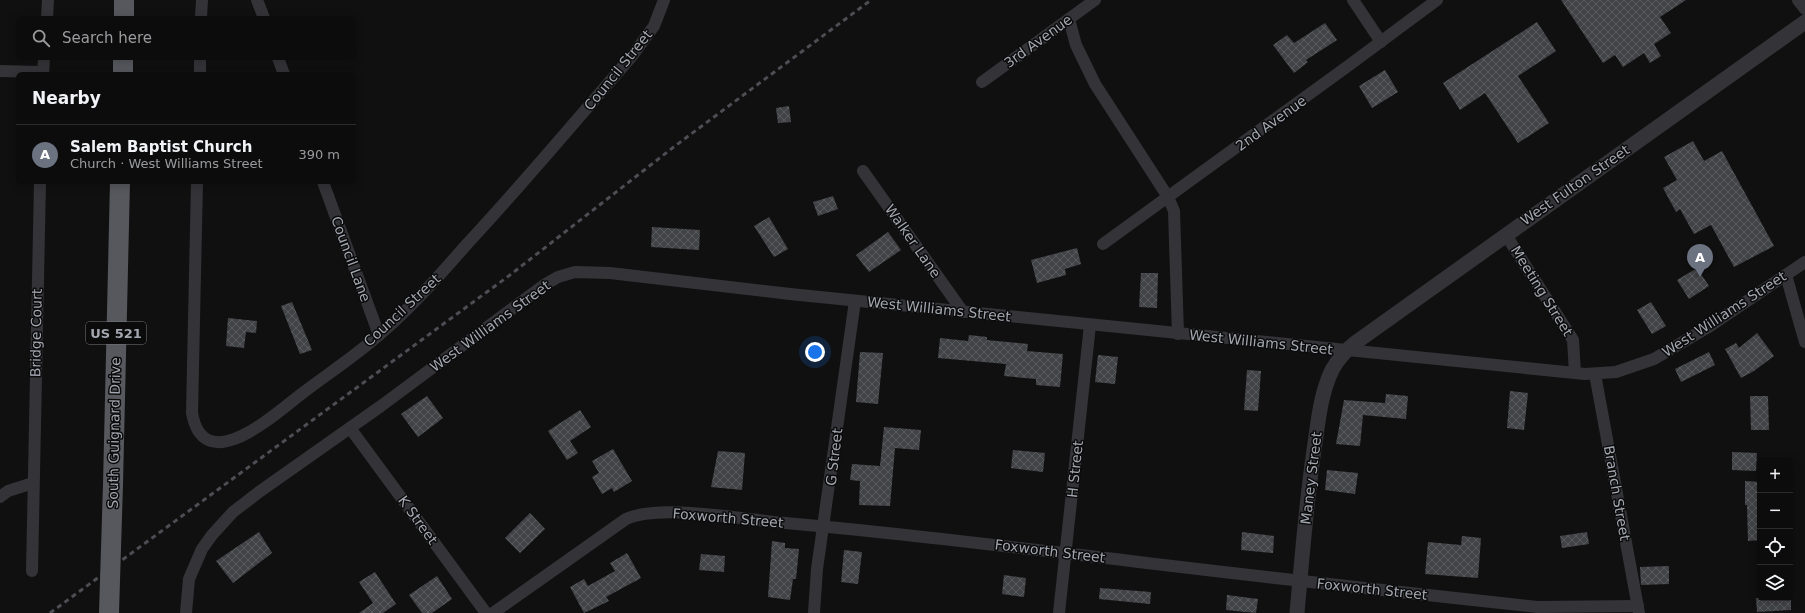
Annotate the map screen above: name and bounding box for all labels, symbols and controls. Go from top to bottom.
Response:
street label: 3rd Avenue [1001,11,1075,71]
search box [16,16,356,60]
street label: Council Street [581,26,656,113]
icon: search [30,27,52,49]
text: Search here [62,29,152,47]
text: Nearby [32,88,101,108]
street label: 2nd Avenue [1233,92,1309,154]
text: Salem Baptist Church [70,138,252,156]
street label: West Fulton Street [1518,141,1633,229]
text: A [40,147,50,162]
text: 390 m [298,147,340,162]
text: Church · West Williams Street [70,156,263,171]
street label: Walker Lane [882,201,944,281]
street label: Council Lane [328,214,374,304]
street label: Meeting Street [1508,243,1576,340]
pin: A [1687,244,1713,277]
street label: West Williams Street [1659,268,1789,360]
street label: Council Street [361,270,444,349]
street label: West Williams Street [427,277,554,375]
street label: Bridge Court [27,288,45,377]
street label: West Williams Street [866,293,1012,325]
road number: US 521 [86,322,146,344]
street label: West Williams Street [1188,326,1334,358]
your location [805,342,825,362]
street label: South Guignard Drive [105,357,123,509]
street label: G Street [823,427,846,487]
street label: Maney Street [1297,430,1325,525]
street label: H Street [1064,439,1086,498]
street label: Branch Street [1601,444,1633,542]
map controls [1757,457,1793,601]
button: + [1757,457,1793,493]
street label: K Street [395,493,441,548]
button: − [1757,493,1793,529]
street label: Foxworth Street [672,505,785,531]
button: locate [1757,529,1793,565]
street label: Foxworth Street [994,536,1107,566]
button: layers [1757,565,1793,601]
street label: Foxworth Street [1316,575,1429,603]

